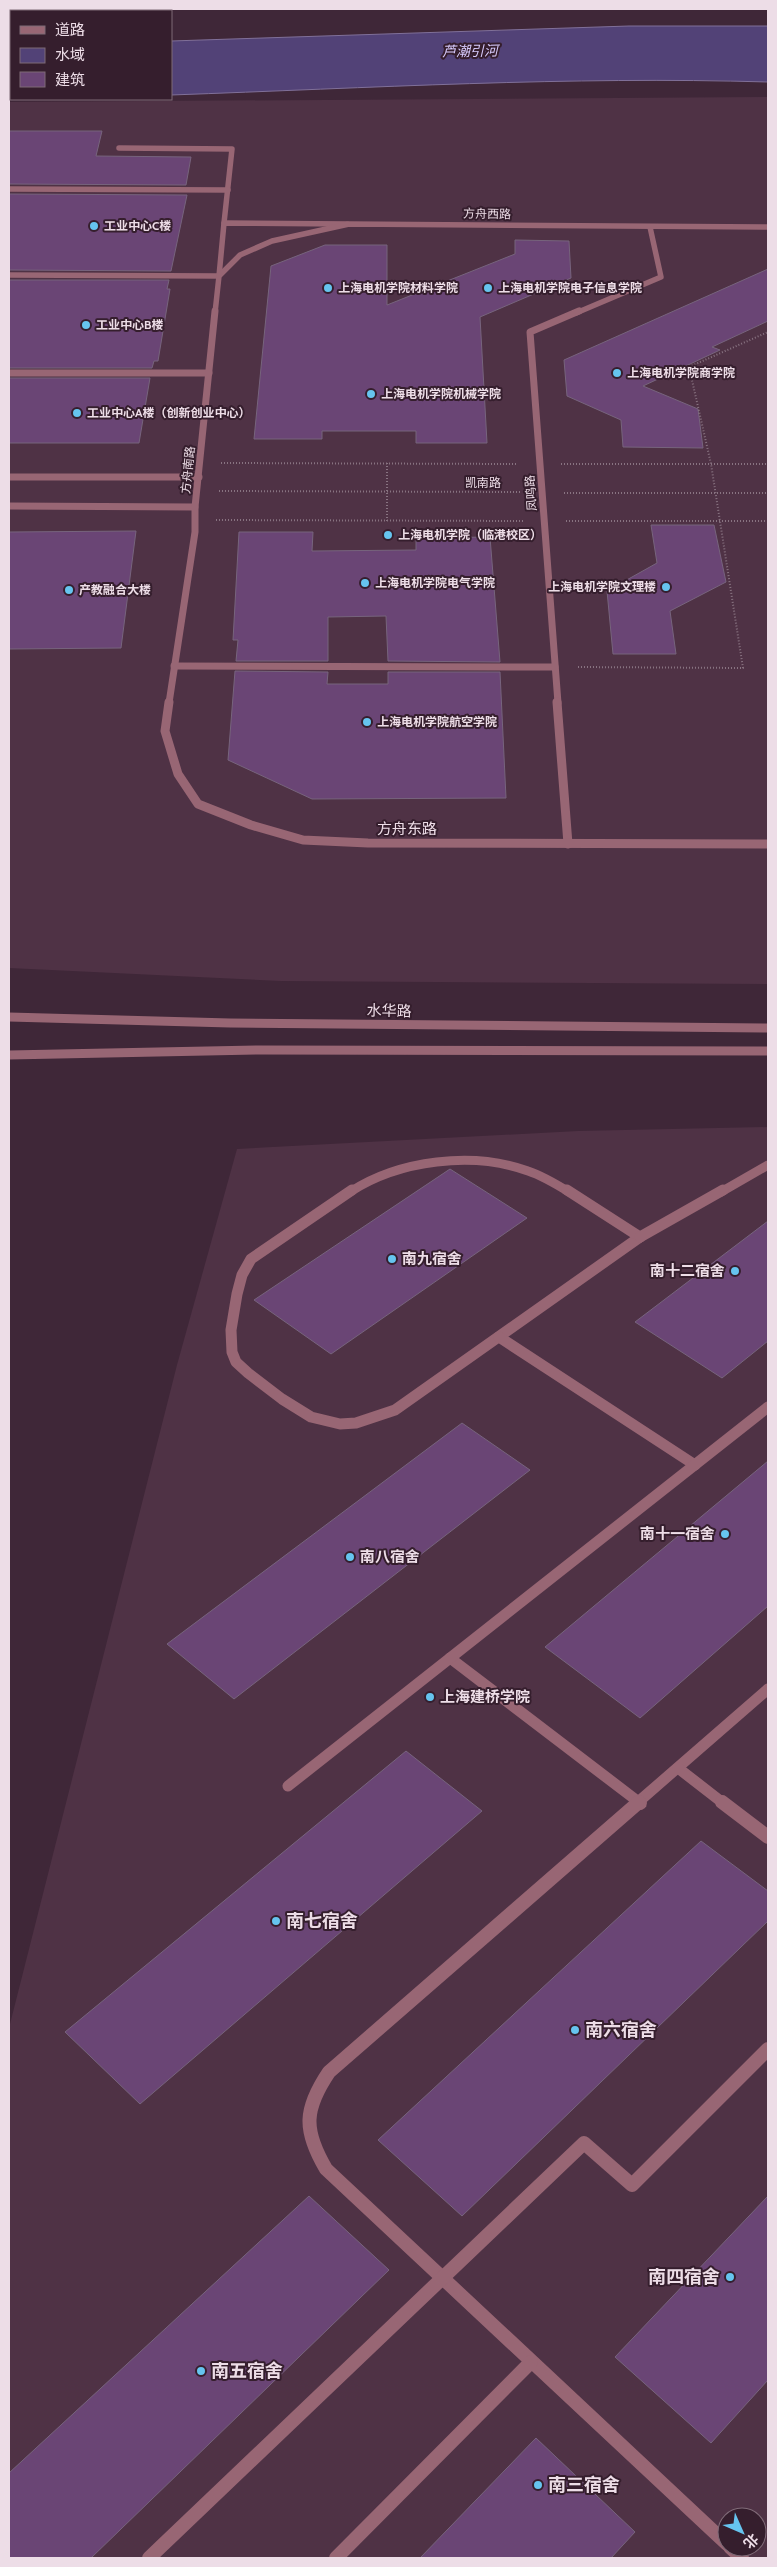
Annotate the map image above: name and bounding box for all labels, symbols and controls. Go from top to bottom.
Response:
legend [10,10,172,100]
text: 道路 [55,21,85,39]
water label: 芦潮引河 [442,41,501,60]
text: 水域 [55,46,85,64]
text: 建筑 [55,71,85,89]
street label: 方舟西路 [463,206,511,221]
place label: 工业中心C楼 [104,218,171,233]
marker: 工业中心C楼 [88,220,100,232]
place label: 上海电机学院材料学院 [338,280,458,295]
place label: 上海电机学院电子信息学院 [498,280,642,295]
marker: 上海电机学院材料学院 [322,282,334,294]
marker: 上海电机学院电子信息学院 [482,282,494,294]
place label: 工业中心B楼 [96,317,164,332]
marker: 工业中心B楼 [80,319,92,331]
place label: 上海电机学院商学院 [627,365,735,380]
marker: 上海电机学院商学院 [611,367,623,379]
place label: 上海电机学院机械学院 [381,386,501,401]
marker: 上海电机学院机械学院 [365,388,377,400]
place label: 工业中心A楼（创新创业中心） [87,405,251,420]
marker: 工业中心A楼（创新创业中心） [71,407,83,419]
street label: 方舟南路 [178,445,197,495]
street label: 凯南路 [465,475,501,490]
street label: 凤鸣路 [522,475,539,512]
place label: 上海电机学院（临港校区） [398,527,542,542]
marker: 上海电机学院（临港校区） [382,529,394,541]
place label: 上海电机学院电气学院 [375,575,495,590]
marker: 上海电机学院电气学院 [359,577,371,589]
place label: 上海电机学院文理楼 [548,579,656,594]
marker: 上海电机学院文理楼 [660,581,672,593]
place label: 产教融合大楼 [79,582,151,597]
marker: 产教融合大楼 [63,584,75,596]
place label: 上海电机学院航空学院 [377,714,497,729]
marker: 上海电机学院航空学院 [361,716,373,728]
street label: 方舟东路 [377,820,437,838]
street label: 水华路 [366,1002,412,1020]
place label: 南九宿舍 [402,1250,462,1268]
marker: 南九宿舍 [386,1253,398,1265]
place label: 南十二宿舍 [650,1262,725,1280]
marker: 南十二宿舍 [729,1265,741,1277]
place label: 南十一宿舍 [640,1525,715,1543]
marker: 南十一宿舍 [719,1528,731,1540]
place label: 南八宿舍 [360,1548,420,1566]
marker: 南八宿舍 [344,1551,356,1563]
place label: 上海建桥学院 [440,1688,530,1706]
marker: 上海建桥学院 [424,1691,436,1703]
place label: 南七宿舍 [286,1910,358,1932]
marker: 南七宿舍 [270,1915,282,1927]
place label: 南六宿舍 [585,2019,657,2041]
marker: 南六宿舍 [569,2024,581,2036]
place label: 南四宿舍 [648,2266,720,2288]
marker: 南四宿舍 [724,2271,736,2283]
place label: 南五宿舍 [211,2360,283,2382]
marker: 南五宿舍 [195,2365,207,2377]
place label: 南三宿舍 [548,2474,620,2496]
marker: 南三宿舍 [532,2479,544,2491]
north arrow [717,2507,767,2557]
text: 北 [740,2530,763,2553]

